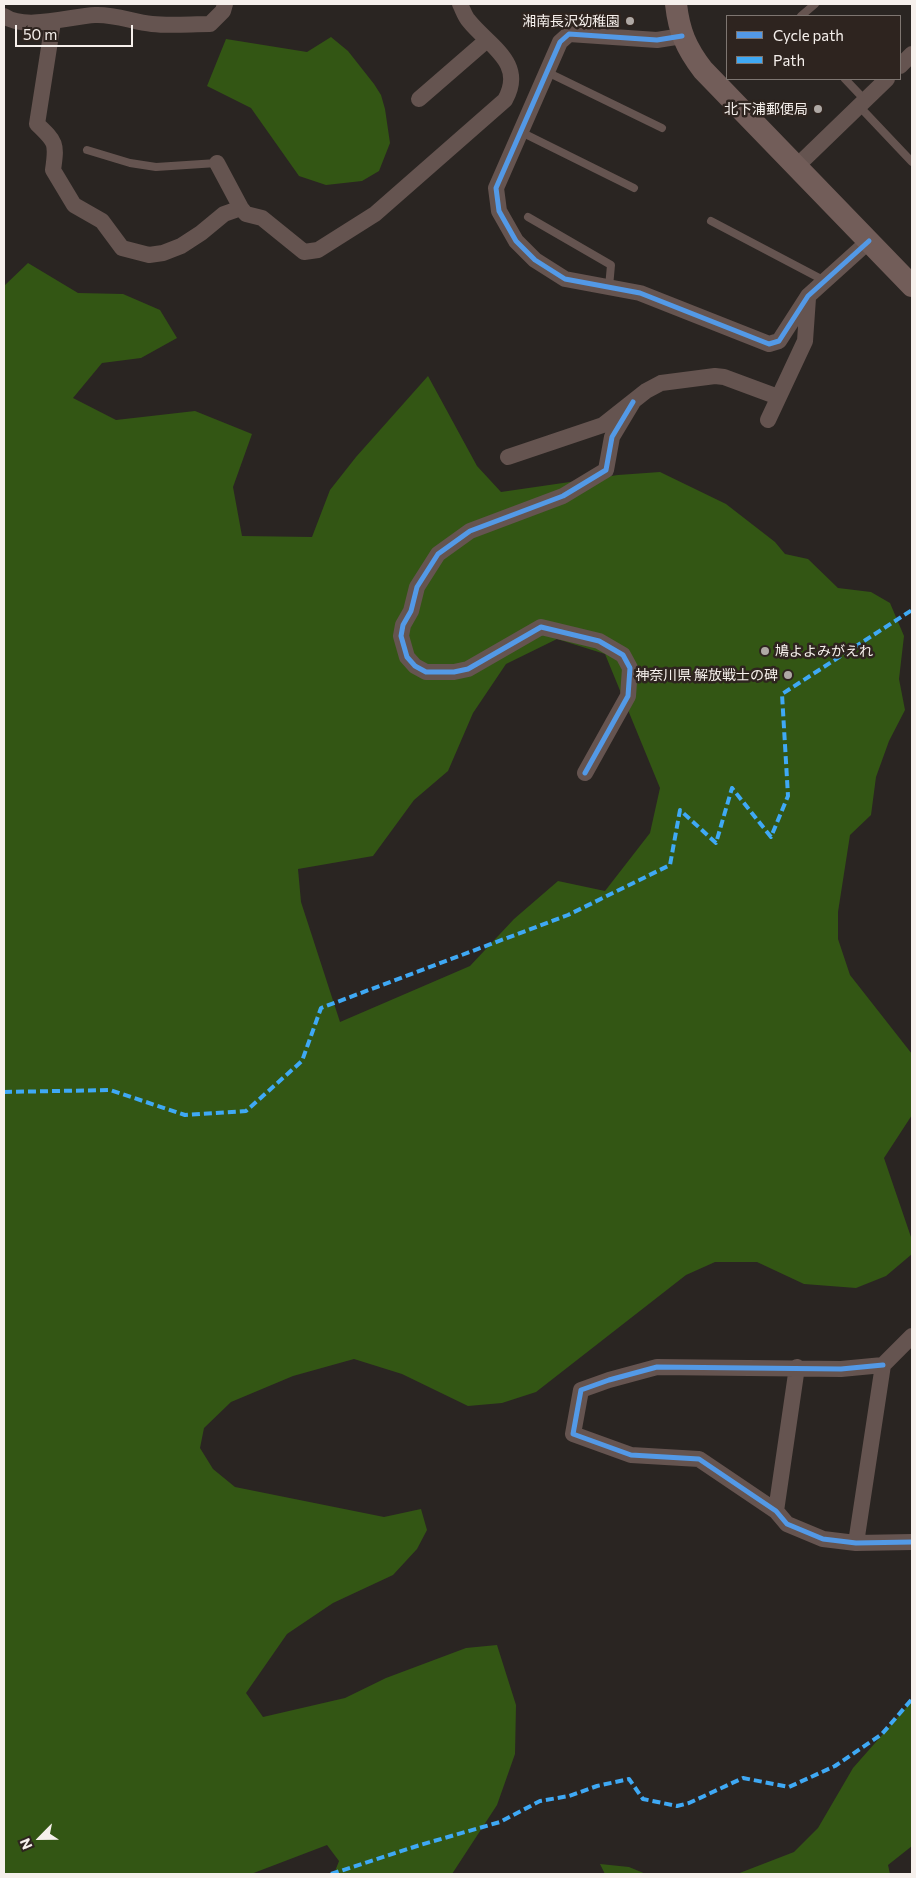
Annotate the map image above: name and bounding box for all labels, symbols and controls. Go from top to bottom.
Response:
place label: 湘南長沢幼稚園 [522,13,620,29]
scale bar [18,15,135,47]
marker: 湘南長沢幼稚園 [624,15,636,27]
legend [726,15,901,80]
text: 50 m [23,25,57,43]
text: Cycle path [773,26,844,44]
text: Path [773,51,805,69]
place label: 北下浦郵便局 [724,101,808,117]
marker: 北下浦郵便局 [812,103,824,115]
place label: 鳩よよみがえれ [775,643,873,659]
marker: 鳩よよみがえれ [759,645,771,657]
place label: 神奈川県 解放戦士の碑 [635,667,778,683]
marker: 神奈川県 解放戦士の碑 [782,669,794,681]
north arrow [15,1813,65,1863]
text: N [16,1836,36,1852]

